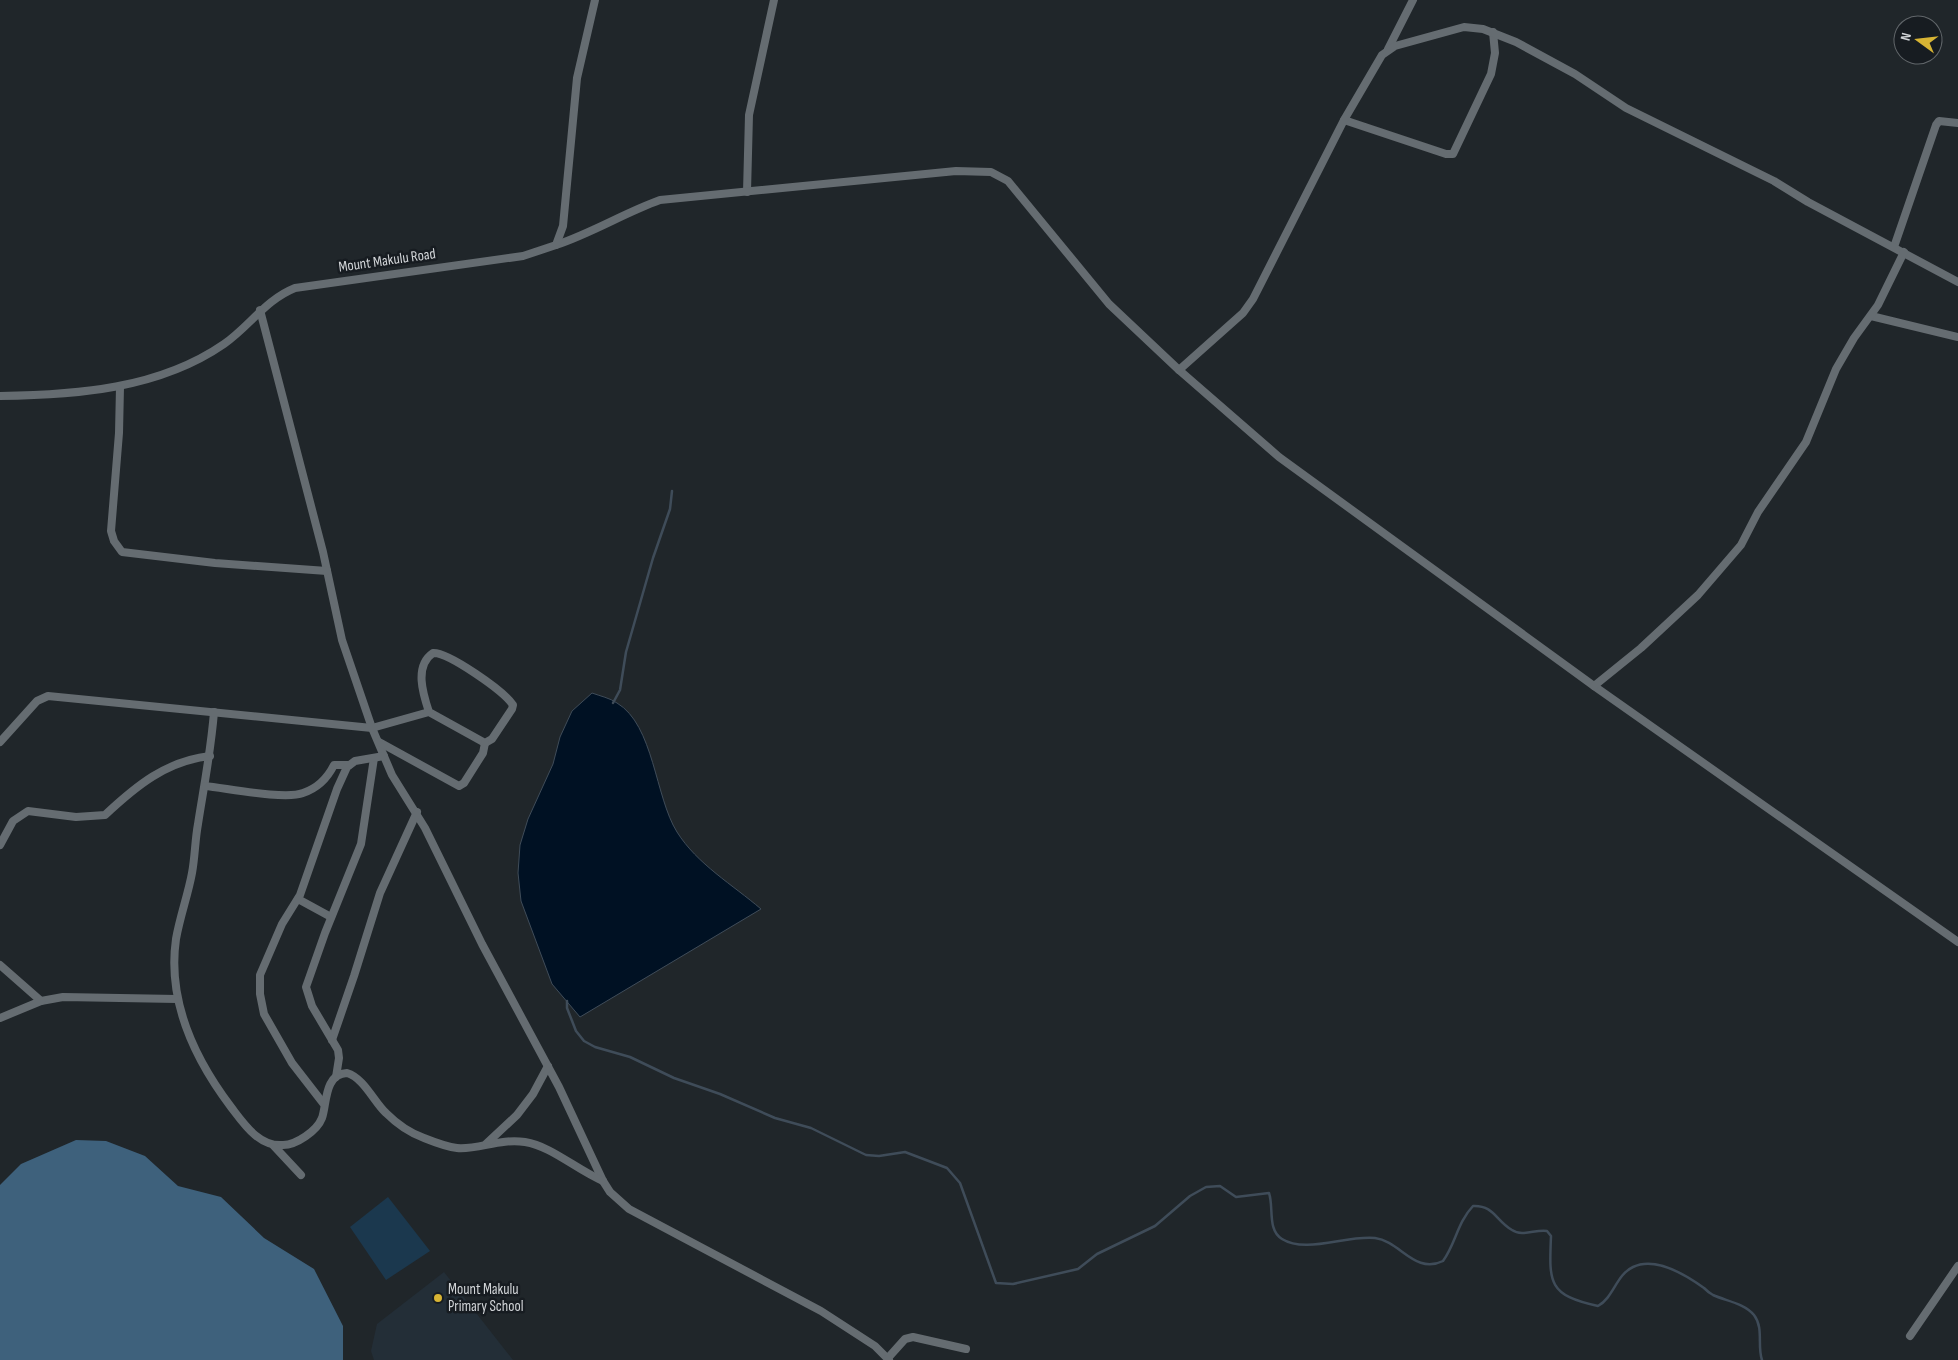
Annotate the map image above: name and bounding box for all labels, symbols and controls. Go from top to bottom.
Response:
north arrow [1893,15,1943,65]
text: N [1897,31,1915,43]
street label: Mount Makulu Road [337,244,437,277]
place label: Mount Makulu Primary School [448,1280,524,1316]
marker: Mount Makulu Primary School [432,1292,444,1304]

